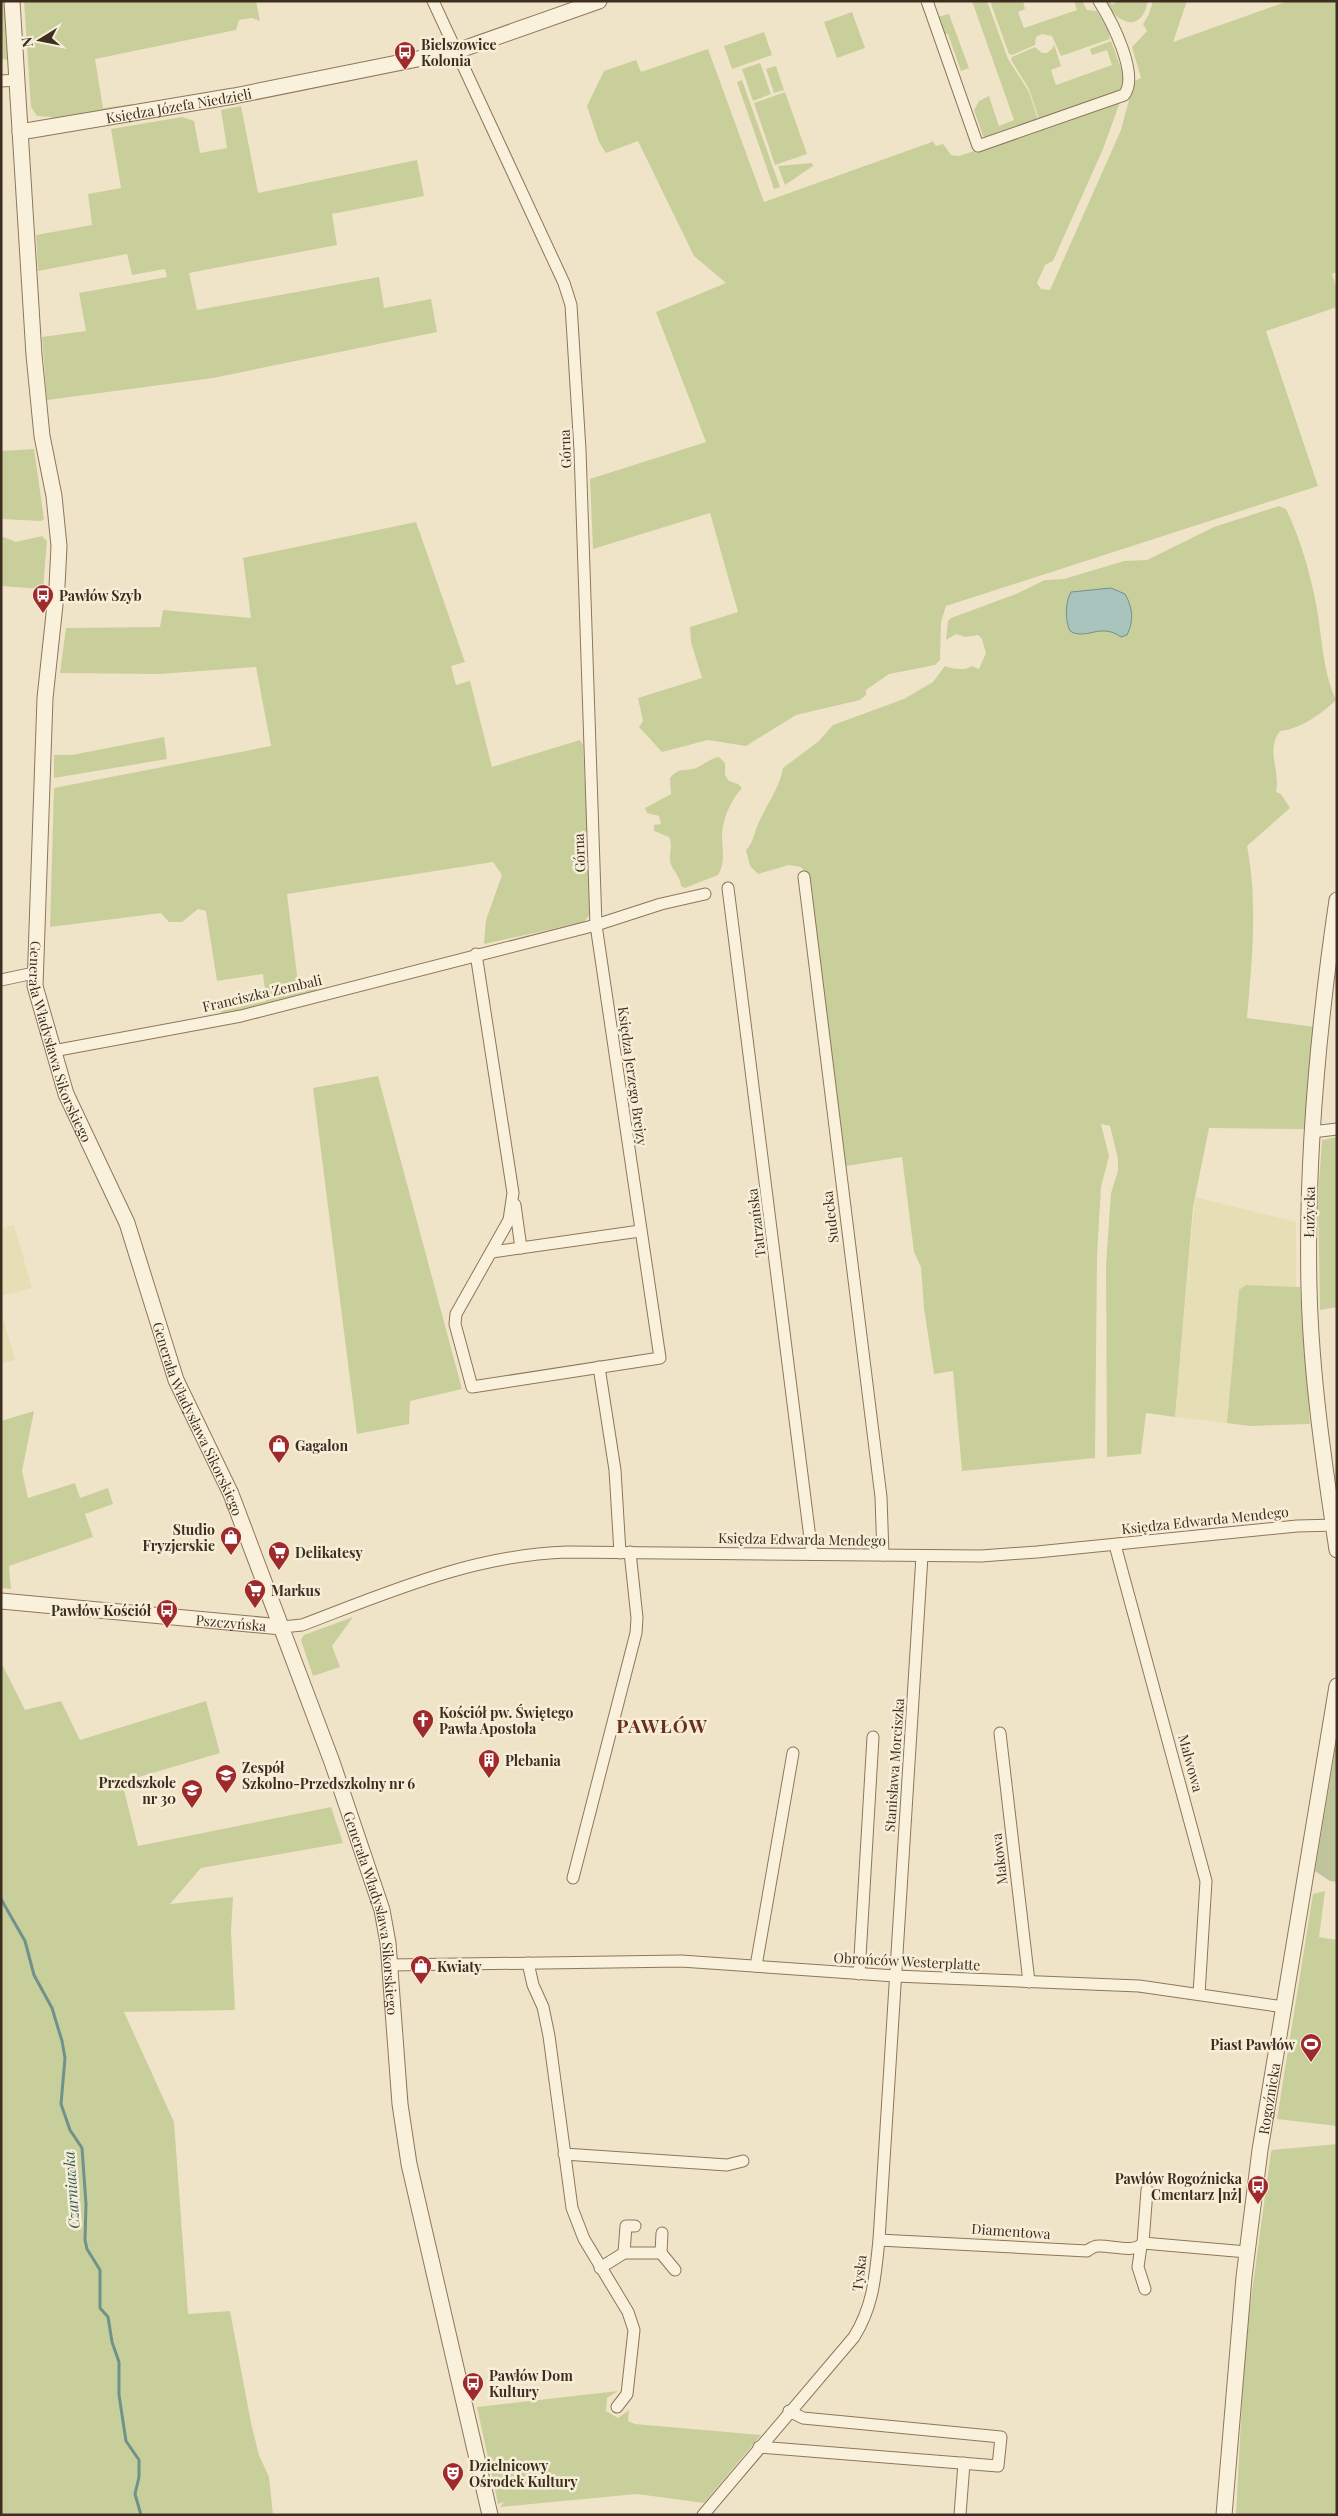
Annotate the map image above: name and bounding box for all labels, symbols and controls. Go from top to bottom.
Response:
north arrow [15,15,65,65]
place label: Bielszowice Kolonia [421,35,496,70]
text: N [16,36,37,49]
bus stop icon: Bielszowice Kolonia [393,40,417,71]
street label: Księdza Józefa Niedzieli [104,83,253,127]
street label: Górna [555,429,575,469]
bus stop icon: Pawłów Szyb [31,583,55,614]
place label: Pawłów Szyb [59,586,142,605]
street label: Górna [569,833,589,873]
street label: Generała Władysława Sikorskiego [25,941,97,1145]
street label: Franciszka Zembali [200,970,324,1016]
street label: Księdza Jerzego Brejzy [614,1005,652,1147]
street label: Łużycka [1299,1186,1319,1238]
street label: Tatrzańska [742,1187,770,1259]
street label: Sudecka [817,1190,843,1244]
street label: Generała Władysława Sikorskiego [149,1319,248,1518]
shop icon: Gagalon [267,1433,291,1464]
place label: Gagalon [295,1436,348,1455]
street label: Księdza Edwarda Mendego [1120,1502,1290,1538]
place label: Studio Fryzjerskie [142,1520,215,1555]
shop icon: Studio Fryzjerskie [219,1525,243,1556]
street label: Księdza Edwarda Mendego [718,1528,886,1550]
supermarket icon: Delikatesy [267,1540,291,1571]
place label: Delikatesy [295,1543,363,1562]
supermarket icon: Markus [243,1578,267,1609]
place label: Markus [271,1581,320,1600]
bus stop icon: Pawłów Kościół [155,1598,179,1629]
place label: Pawłów Kościół [51,1601,152,1620]
street label: Pszczyńska [195,1610,267,1635]
street label: Stanisława Morciszka [880,1697,908,1833]
place label: Kościół pw. Świętego Pawła Apostoła [439,1703,574,1738]
church icon: Kościół pw. Świętego Pawła Apostoła [411,1708,435,1739]
district label: PAWŁÓW [616,1712,708,1738]
street label: Malwowa [1174,1732,1208,1794]
building icon: Plebania [477,1748,501,1779]
place label: Plebania [505,1751,562,1770]
place label: Zespół Szkolno-Przedszkolny nr 6 [242,1758,415,1793]
school or university icon: Zespół Szkolno-Przedszkolny nr 6 [214,1763,238,1794]
place label: Przedszkole nr 30 [98,1773,176,1808]
school or university icon: Przedszkole nr 30 [180,1778,204,1809]
street label: Generała Władysława Sikorskiego [340,1809,403,2016]
street label: Makowa [986,1832,1012,1886]
street label: Obrońców Westerplatte [833,1948,981,1974]
shop icon: Kwiaty [409,1954,433,1985]
place label: Kwiaty [437,1957,482,1976]
sports icon: Piast Pawłów [1299,2032,1323,2063]
place label: Piast Pawłów [1210,2035,1296,2054]
street label: Rogoźnicka [1253,2061,1284,2136]
water label: Czarniawka [58,2150,84,2230]
place label: Pawłów Rogoźnicka Cmentarz [nż] [1115,2169,1243,2204]
bus stop icon: Pawłów Rogoźnicka Cmentarz [nż] [1246,2174,1270,2205]
street label: Diamentowa [971,2219,1051,2243]
street label: Tyska [847,2254,871,2292]
place label: Pawłów Dom Kultury [489,2366,573,2401]
bus stop icon: Pawłów Dom Kultury [461,2371,485,2402]
place label: Dzielnicowy Ośrodek Kultury [469,2456,578,2491]
theatre icon: Dzielnicowy Ośrodek Kultury [441,2461,465,2492]

